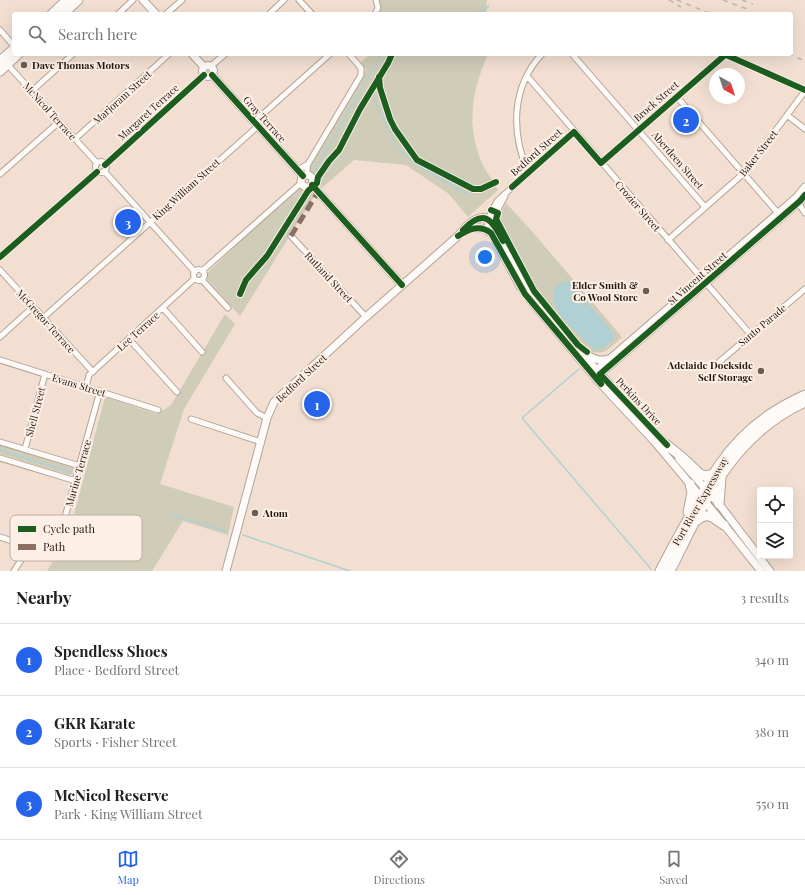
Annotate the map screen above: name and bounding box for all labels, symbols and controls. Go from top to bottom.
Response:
search box [12,12,793,56]
icon: search [26,23,48,45]
text: Search here [58,24,137,44]
place label: Dave Thomas Motors [32,58,130,72]
marker: Dave Thomas Motors [19,60,29,70]
street label: Marjoram Street [90,67,154,127]
north arrow [709,68,745,104]
street label: Brock Street [630,77,682,124]
street label: McNicol Terrace [20,79,80,143]
street label: Margaret Terrace [114,81,182,143]
street label: Gray Terrace [240,93,290,145]
pin: 2 [673,105,699,135]
street label: Bedford Street [507,125,565,179]
street label: Aberdeen Street [648,127,707,192]
street label: Baker Street [736,127,781,179]
street label: King William Street [149,155,223,223]
street label: Crozier Street [612,178,664,235]
pin: 3 [115,207,141,237]
your location [475,247,495,267]
street label: St Vincent Street [664,248,730,308]
street label: Rutland Street [302,249,357,306]
place label: Elder Smith & Co Wool Store [572,278,638,304]
street label: McGregor Terrace [14,286,78,356]
marker: Elder Smith & Co Wool Store [641,286,651,296]
street label: Santo Parade [735,301,789,349]
street label: Lee Terrace [114,308,162,354]
street label: Bedford Street [272,350,330,405]
place label: Adelaide Dockside Self Storage [667,358,753,384]
marker: Adelaide Dockside Self Storage [756,366,766,376]
street label: Evans Street [50,370,108,400]
street label: Perkins Drive [613,374,665,428]
street label: Shell Street [22,385,49,439]
pin: 1 [304,389,330,419]
street label: Marine Terrace [62,438,94,508]
street label: Port River Expressway [669,454,731,548]
map controls [757,487,793,559]
button: locate [757,487,793,523]
place label: Atom [262,506,288,520]
marker: Atom [250,508,260,518]
legend [10,515,142,561]
text: Cycle path [43,521,95,536]
button: layers [757,523,793,559]
text: Path [43,539,66,554]
text: Nearby [16,586,71,608]
text: 3 results [740,589,789,606]
text: Spendless Shoes [54,641,168,661]
text: 1 [27,651,31,668]
text: 340 m [754,651,789,668]
text: Place · Bedford Street [54,661,179,678]
text: GKR Karate [54,713,136,733]
text: 2 [26,723,32,740]
text: 380 m [754,723,789,740]
text: Sports · Fisher Street [54,733,177,750]
text: McNicol Reserve [54,785,169,805]
text: 3 [26,795,32,812]
text: 550 m [756,795,789,812]
text: Park · King William Street [54,805,203,822]
tab: Map [117,848,139,887]
tab: Directions [373,848,425,887]
tab: Saved [659,848,688,887]

